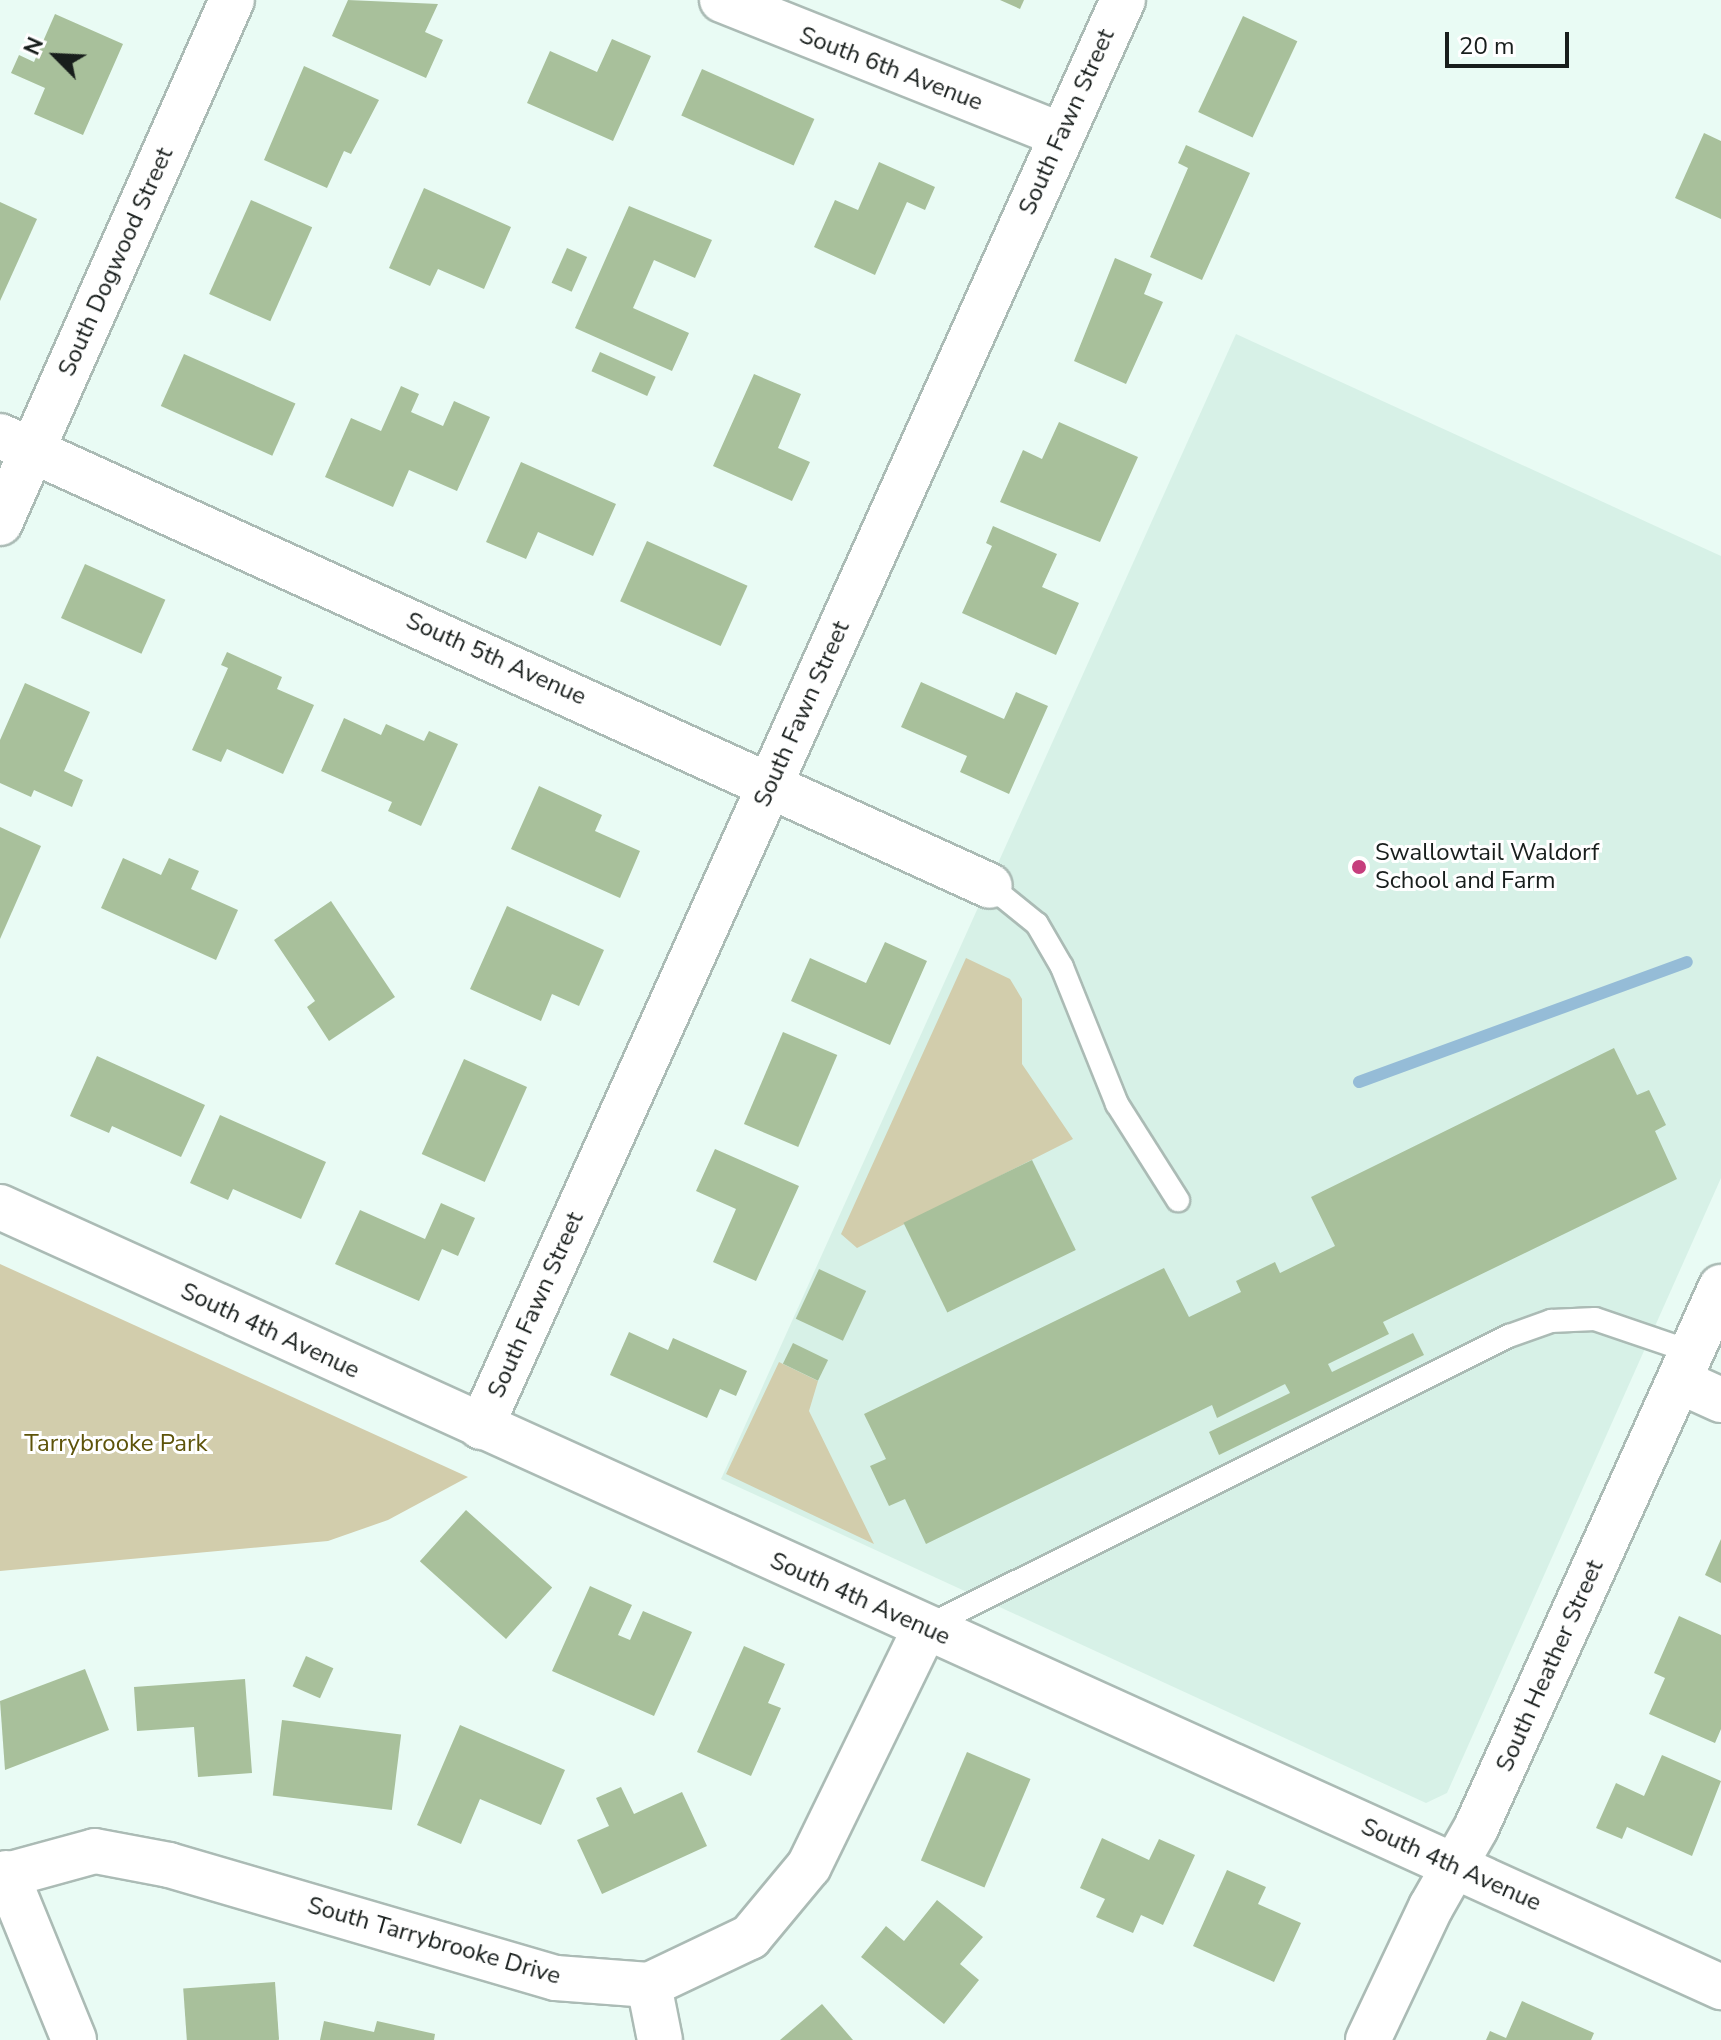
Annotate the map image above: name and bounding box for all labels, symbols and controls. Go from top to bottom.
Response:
north arrow [16,16,96,96]
scale bar [1449,16,1573,66]
street label: South 6th Avenue [795,21,987,117]
street label: South Fawn Street [1013,25,1121,219]
text: 20 m [1459,30,1515,62]
text: N [17,33,51,60]
street label: South Dogwood Street [53,143,179,381]
street label: South 5th Avenue [402,606,590,712]
street label: South Fawn Street [748,617,856,811]
place label: Swallowtail Waldorf School and Farm [1375,839,1599,895]
marker: Swallowtail Waldorf School and Farm [1350,858,1368,876]
street label: South Fawn Street [482,1208,590,1402]
street label: South 4th Avenue [176,1277,364,1385]
park label: Tarrybrooke Park [24,1430,208,1458]
street label: South 4th Avenue [766,1546,954,1652]
street label: South Heather Street [1490,1556,1610,1776]
street label: South 4th Avenue [1357,1812,1545,1918]
street label: South Tarrybrooke Drive [304,1891,564,1991]

